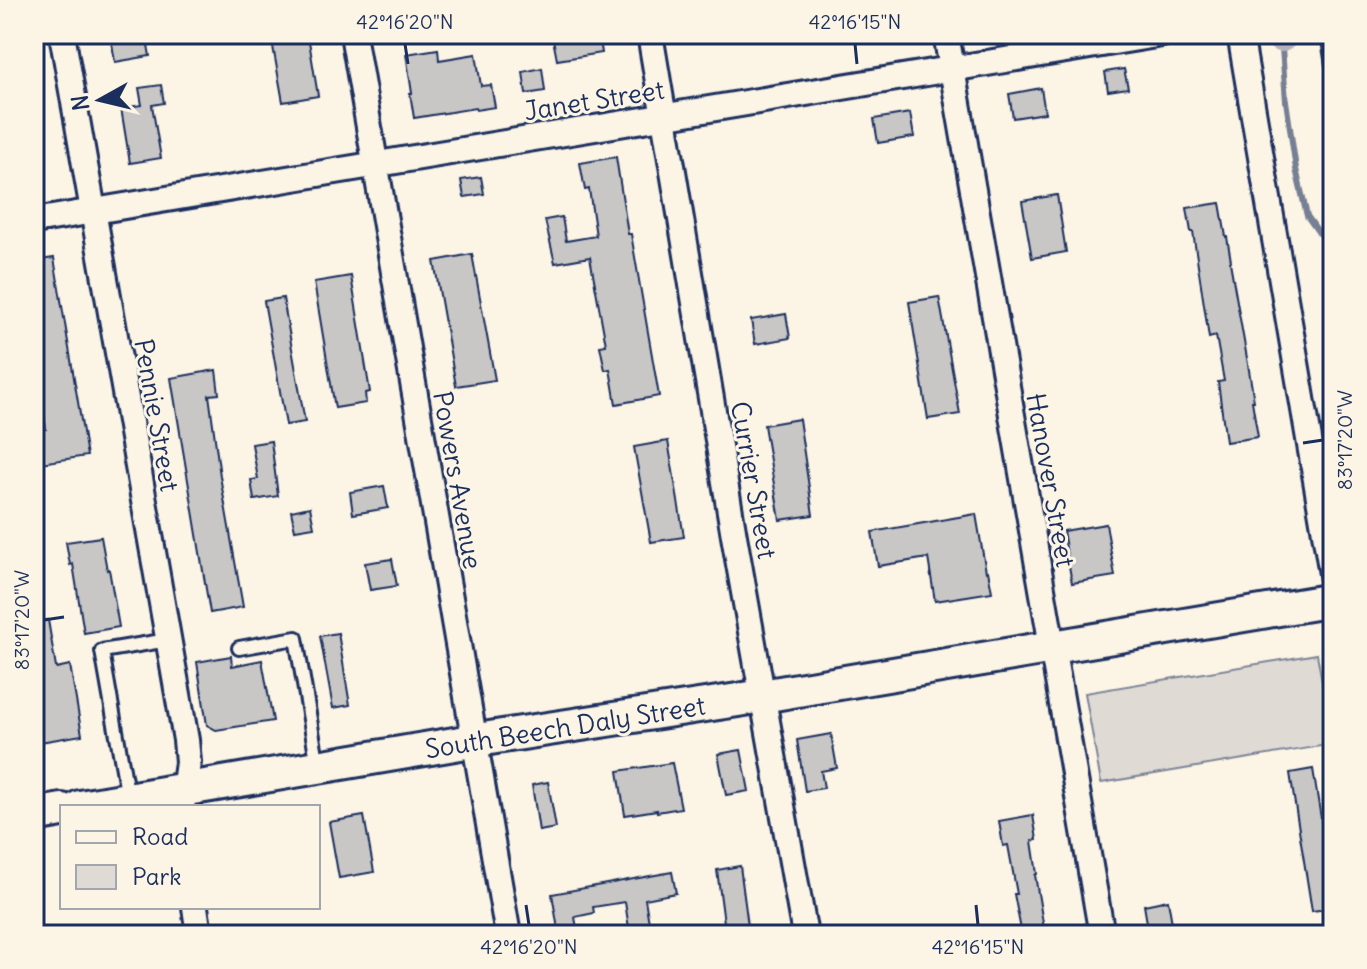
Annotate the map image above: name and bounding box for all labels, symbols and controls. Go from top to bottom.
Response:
text: 42°16'20"N [356,9,454,34]
text: 42°16'15"N [809,9,901,34]
north arrow [60,60,140,140]
street label: Janet Street [522,73,667,127]
text: N [65,93,95,112]
street label: Pennie Street [127,336,187,494]
street label: Powers Avenue [426,389,490,571]
street label: Hanover Street [1019,390,1083,570]
text: 83°17'20"W [1332,390,1357,490]
street label: Currier Street [724,399,784,561]
text: 83°17'20"W [9,570,34,670]
street label: South Beech Daly Street [423,689,708,765]
legend [60,805,320,909]
text: Road [132,821,188,851]
text: Park [132,861,182,891]
text: 42°16'20"N [480,934,578,959]
text: 42°16'15"N [932,934,1024,959]

